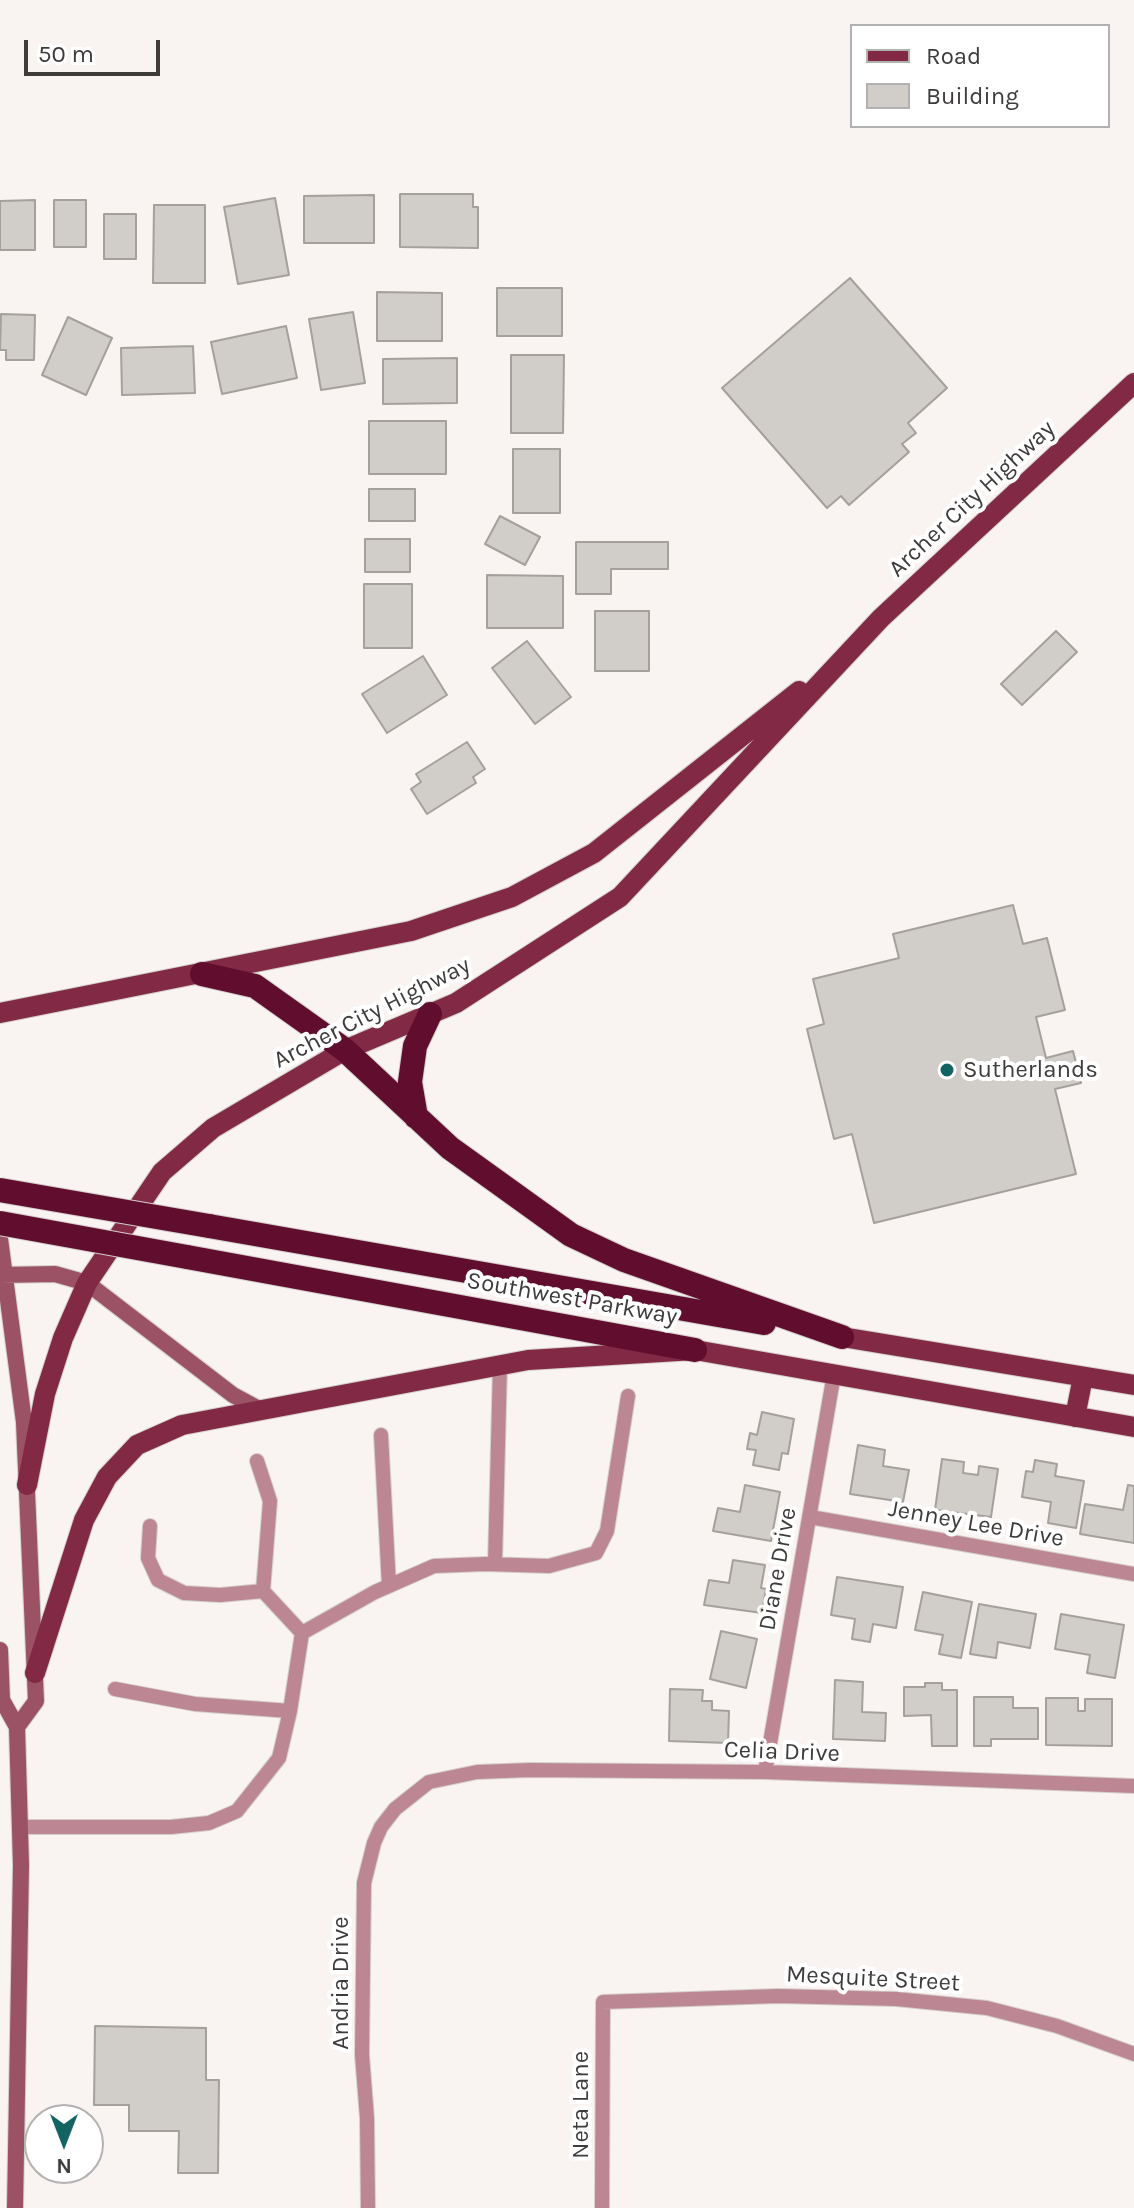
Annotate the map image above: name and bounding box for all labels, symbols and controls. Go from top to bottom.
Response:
scale bar [28,24,164,74]
legend [850,24,1110,128]
text: 50 m [38,40,94,68]
text: Road [926,42,981,70]
text: Building [926,82,1019,110]
street label: Archer City Highway [883,415,1061,583]
street label: Archer City Highway [269,951,475,1075]
place label: Sutherlands [963,1056,1098,1084]
marker: Sutherlands [938,1061,956,1079]
street label: Southwest Parkway [465,1266,679,1332]
street label: Jenney Lee Drive [886,1494,1066,1554]
street label: Diane Drive [753,1505,803,1633]
street label: Celia Drive [724,1736,840,1768]
street label: Andria Drive [327,1916,355,2050]
street label: Mesquite Street [785,1960,961,1998]
street label: Neta Lane [567,2051,595,2159]
north arrow [24,2104,104,2184]
text: N [56,2153,72,2179]

